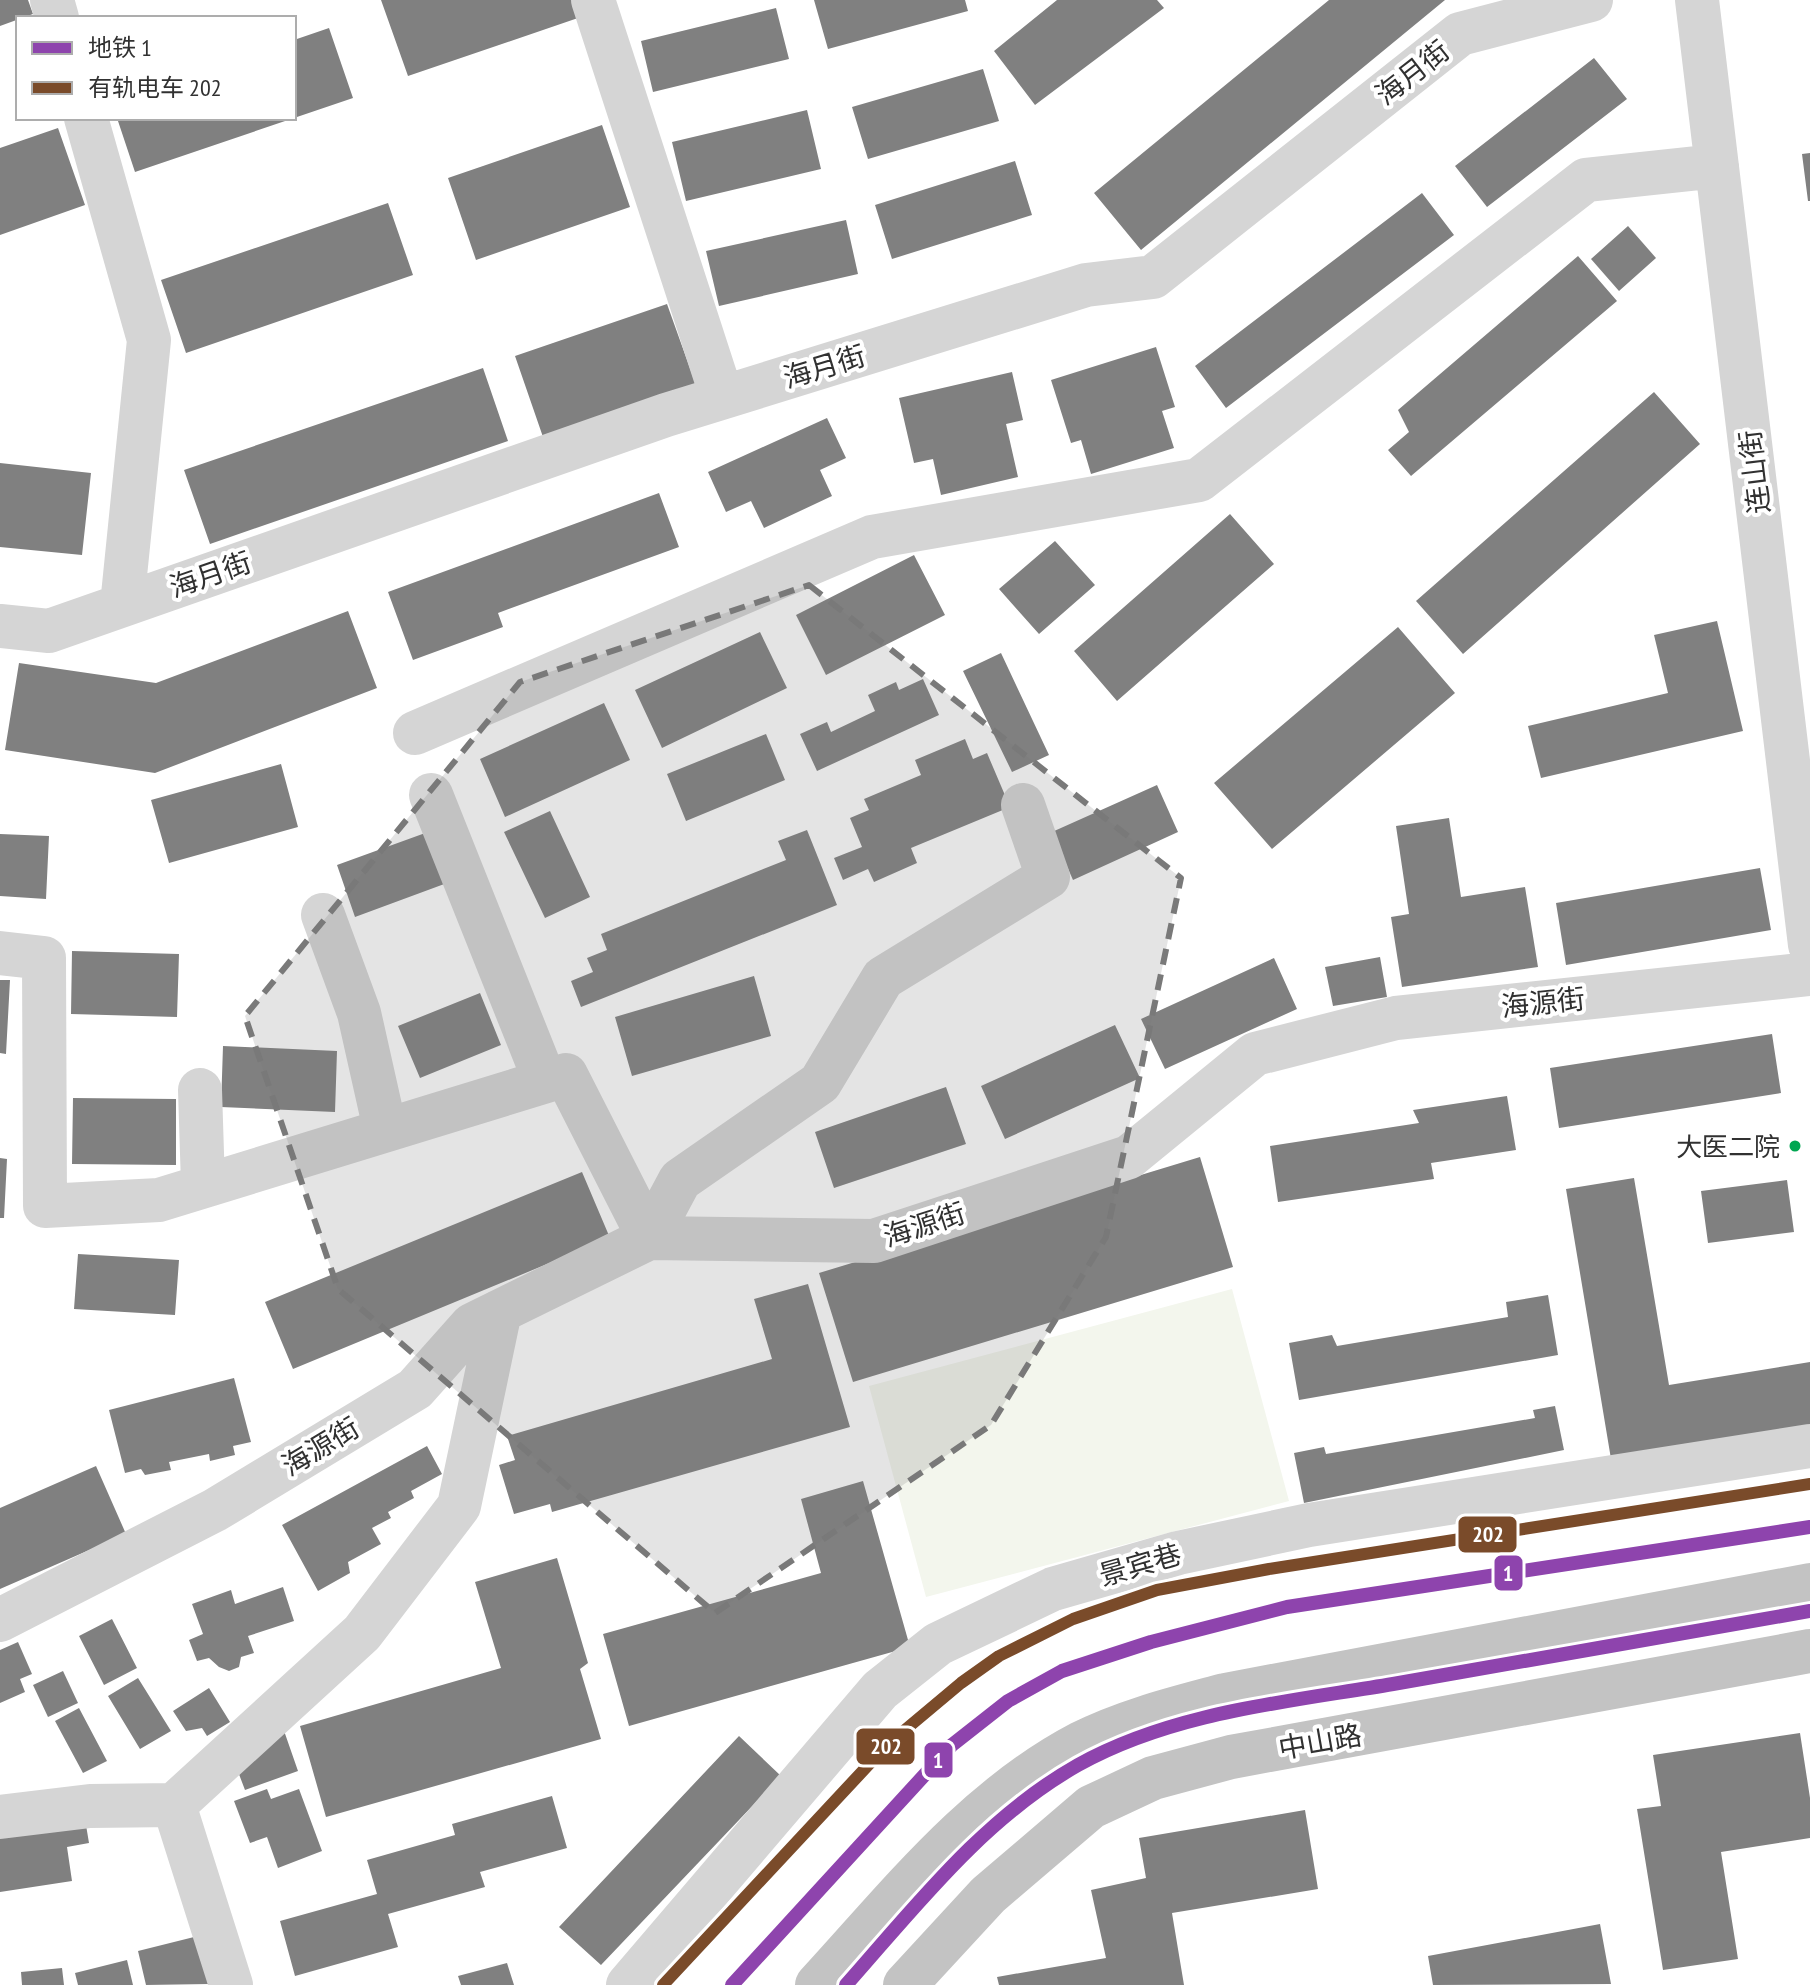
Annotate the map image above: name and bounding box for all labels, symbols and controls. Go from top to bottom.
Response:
legend [16,16,296,120]
text: 地铁 1 [88,32,152,63]
street label: 海月街 [1368,32,1456,112]
text: 有轨电车 202 [88,72,222,103]
street label: 海月街 [778,336,870,396]
street label: 连山街 [1731,428,1777,516]
street label: 海月街 [164,543,256,605]
street label: 海源街 [1499,979,1587,1025]
place label: 大医二院 [1676,1130,1780,1163]
marker: 大医二院 [1787,1138,1803,1154]
street label: 海源街 [878,1193,970,1255]
street label: 海源街 [274,1409,366,1483]
line badge: 202 [1457,1515,1518,1554]
text: 202 [1472,1520,1504,1548]
street label: 景宾巷 [1095,1535,1185,1593]
line badge: 1 [1493,1554,1524,1592]
text: 1 [1503,1559,1513,1587]
street label: 中山路 [1275,1715,1365,1767]
line badge: 202 [855,1727,916,1766]
text: 202 [870,1732,902,1760]
line badge: 1 [923,1741,954,1779]
text: 1 [933,1746,943,1774]

